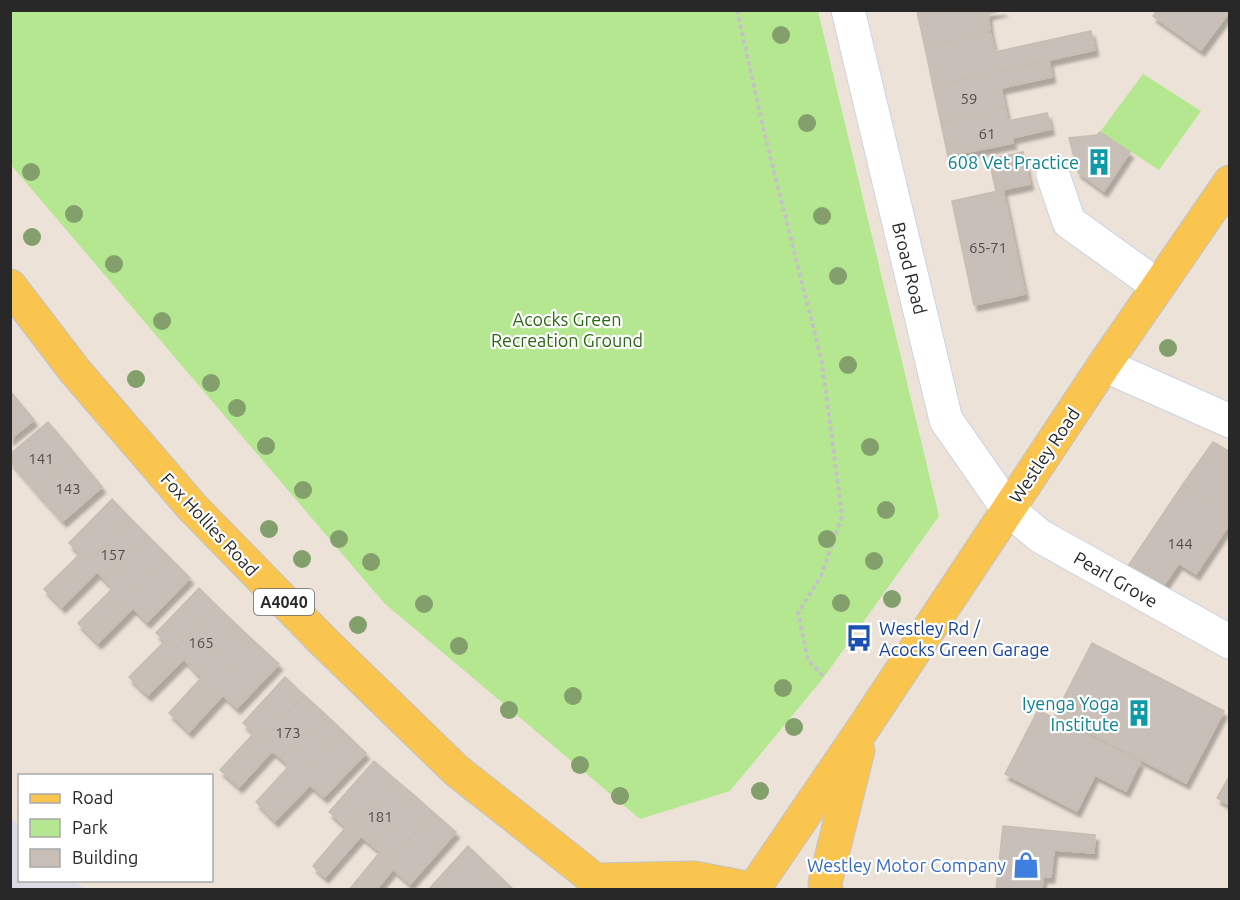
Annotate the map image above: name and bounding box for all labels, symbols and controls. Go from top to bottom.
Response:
house number: 59 [961,90,977,107]
house number: 61 [979,125,995,142]
building icon: 608 Vet Practice [1084,147,1114,177]
place label: 608 Vet Practice [948,152,1079,172]
street label: Broad Road [889,220,931,316]
house number: 65-71 [969,239,1007,256]
park label: Acocks Green Recreation Ground [491,309,643,350]
street label: Westley Road [1005,404,1083,506]
house number: 141 [28,450,54,467]
street label: Fox Hollies Road [157,468,263,580]
house number: 143 [55,480,81,497]
house number: 144 [1167,535,1193,552]
house number: 157 [100,546,126,563]
street label: Pearl Grove [1071,547,1161,611]
road number: A4040 [254,589,314,615]
place label: Westley Rd / Acocks Green Garage [879,618,1049,659]
bus stop icon: Westley Rd / Acocks Green Garage [844,623,874,653]
house number: 165 [188,634,214,651]
place label: Iyenga Yoga Institute [1022,693,1119,734]
building icon: Iyenga Yoga Institute [1124,698,1154,728]
house number: 173 [275,724,301,741]
legend [18,774,213,882]
text: Road [72,787,114,807]
house number: 181 [367,808,393,825]
text: Park [72,817,108,837]
text: Building [72,847,138,867]
shop icon: Westley Motor Company [1011,850,1041,880]
place label: Westley Motor Company [807,855,1006,875]

